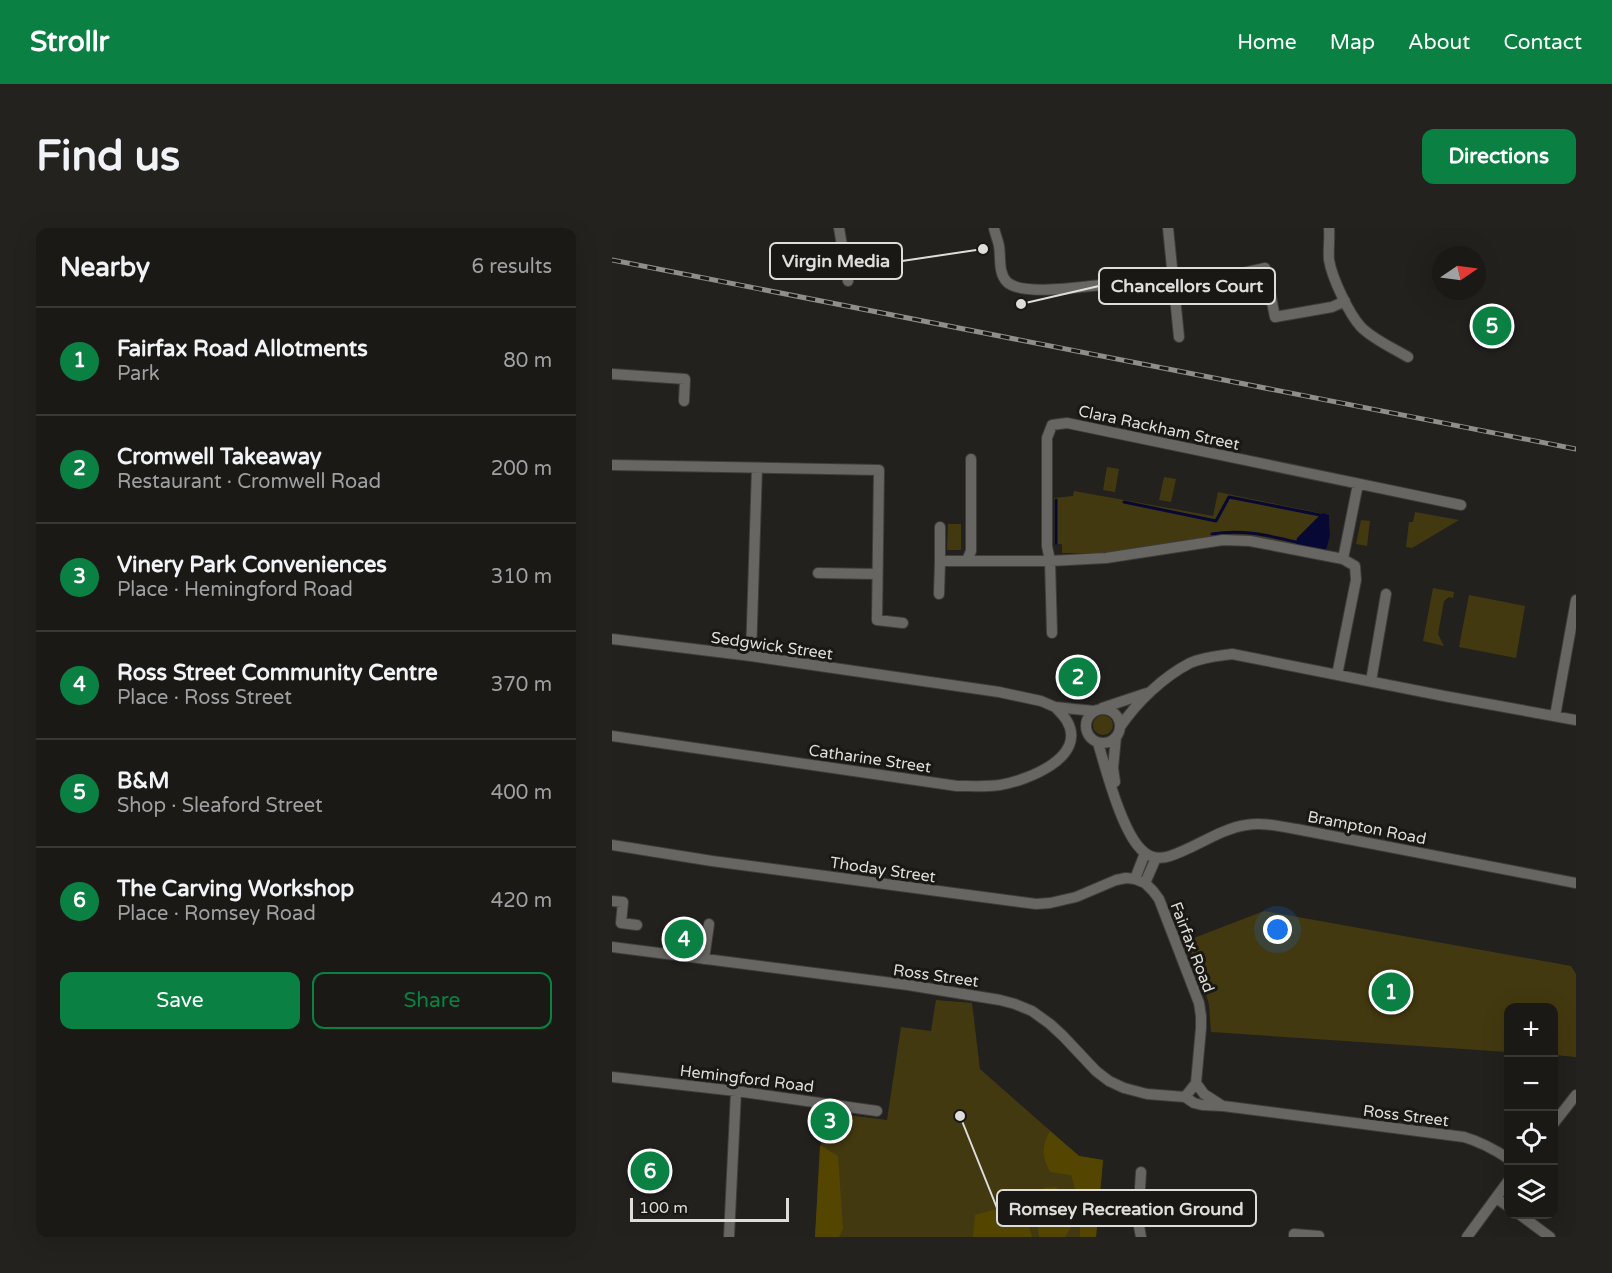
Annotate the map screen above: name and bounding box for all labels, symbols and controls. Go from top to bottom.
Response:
text: Strollr [30,25,109,59]
text: Home [1237,30,1297,55]
text: Map [1330,30,1375,55]
text: About [1408,30,1470,55]
text: Contact [1503,30,1582,55]
button: Directions [1422,129,1576,184]
text: Find us [36,131,180,182]
callout: Virgin Media [770,243,902,279]
north arrow [1432,246,1486,300]
text: Virgin Media [782,250,890,272]
text: Nearby [60,252,150,283]
text: 6 results [472,255,552,279]
callout: Chancellors Court [1099,268,1275,304]
text: Chancellors Court [1111,275,1263,297]
pin: 5 [1472,304,1512,348]
text: Fairfax Road Allotments [117,336,368,362]
text: 1 [73,349,86,373]
text: 80 m [503,349,552,373]
text: Park [117,362,160,386]
street label: Clara Rackham Street [1076,401,1241,455]
text: Cromwell Takeaway [117,444,322,470]
text: 2 [73,457,86,481]
text: 200 m [491,457,552,481]
text: Restaurant · Cromwell Road [117,470,381,494]
text: Vinery Park Conveniences [117,552,387,578]
text: 3 [73,565,86,589]
text: 310 m [491,565,552,589]
text: Place · Hemingford Road [117,578,353,602]
street label: Sedgwick Street [710,628,834,664]
pin: 2 [1058,654,1098,700]
text: Ross Street Community Centre [117,660,438,686]
text: 4 [73,673,86,697]
text: 370 m [491,673,552,697]
text: Place · Ross Street [117,686,292,710]
street label: Catharine Street [807,740,932,777]
text: B&M [117,768,170,794]
text: 5 [73,781,86,805]
text: 400 m [491,781,552,805]
text: Shop · Sleaford Street [117,794,323,818]
street label: Brampton Road [1306,807,1428,849]
street label: Thoday Street [829,853,937,887]
text: The Carving Workshop [117,876,354,902]
text: 6 [73,889,86,913]
text: 420 m [491,889,552,913]
street label: Fairfax Road [1166,899,1219,996]
text: Place · Romsey Road [117,902,316,926]
your location [1263,915,1292,944]
pin: 4 [664,916,704,962]
street label: Ross Street [892,960,980,992]
pin: 1 [1372,970,1410,1014]
button: Save [60,972,300,1029]
button: Share [312,972,552,1029]
map controls [1504,1003,1558,1219]
button: + [1504,1003,1558,1057]
button: − [1504,1057,1558,1111]
street label: Hemingford Road [679,1061,815,1097]
pin: 3 [810,1098,850,1144]
street label: Ross Street [1362,1101,1450,1131]
button: locate [1504,1111,1558,1165]
pin: 6 [630,1148,669,1194]
button: layers [1504,1165,1558,1219]
callout: Romsey Recreation Ground [997,1190,1256,1226]
scale bar [630,1195,789,1222]
text: 100 m [639,1198,688,1218]
text: Romsey Recreation Ground [1008,1198,1244,1220]

